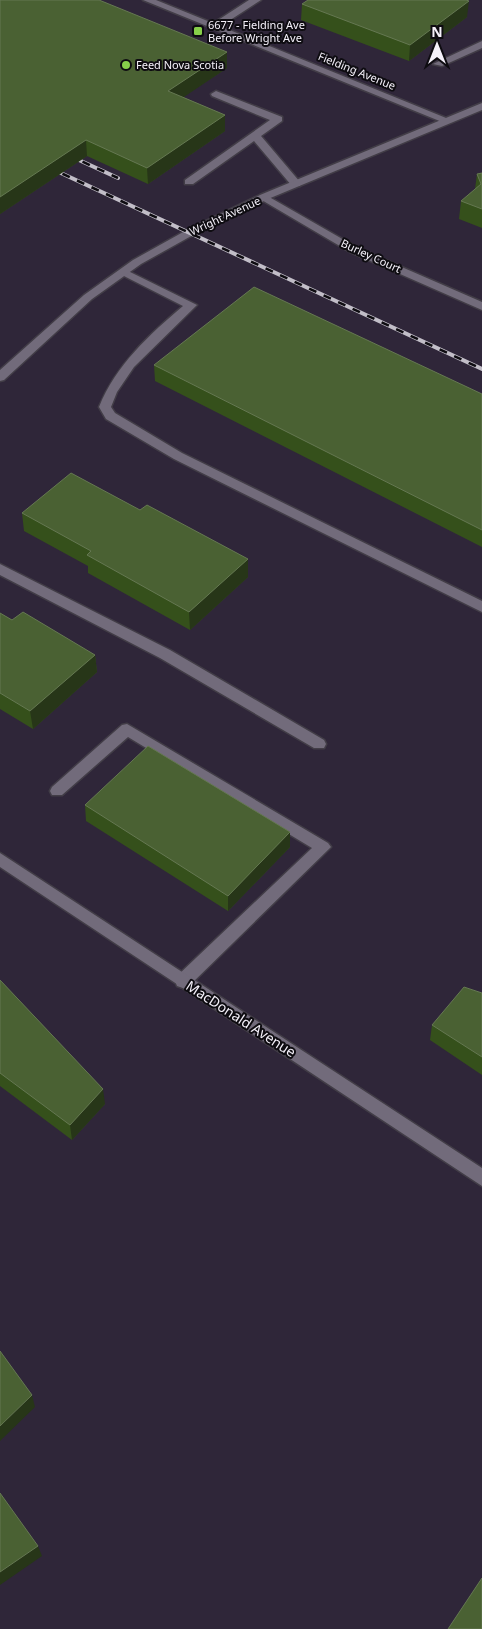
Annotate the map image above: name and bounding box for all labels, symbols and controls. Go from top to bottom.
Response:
place label: 6677 - Fielding Ave Before Wright Ave [208,17,305,45]
north arrow [412,20,462,70]
text: N [431,22,443,41]
marker: 6677 - Fielding Ave Before Wright Ave [192,25,204,37]
street label: Fielding Avenue [316,48,398,93]
place label: Feed Nova Scotia [136,57,224,72]
marker: Feed Nova Scotia [120,59,132,71]
street label: Wright Avenue [187,193,263,239]
street label: Burley Court [339,235,404,276]
street label: MacDonald Avenue [183,976,300,1061]

